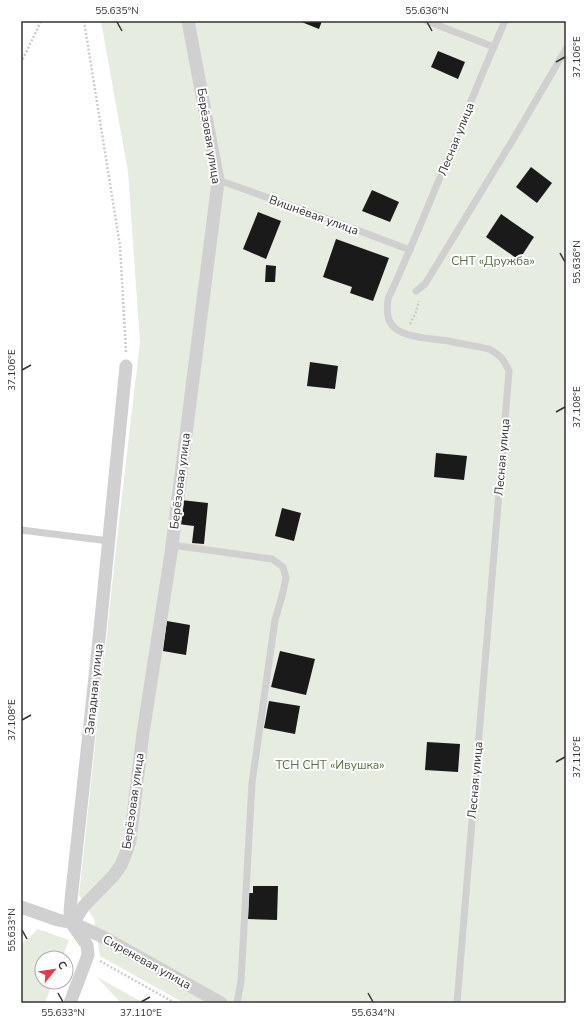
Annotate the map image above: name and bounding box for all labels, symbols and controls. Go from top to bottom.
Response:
text: 55.635°N [95,4,139,18]
text: 55.636°N [405,4,449,18]
text: 37.106°E [570,36,584,78]
street label: Берёзовая улица [194,87,224,185]
street label: Лесная улица [434,100,478,178]
street label: Вишнёвая улица [267,191,361,239]
text: 55.636°N [570,240,584,284]
park label: СНТ «Дружба» [451,253,535,269]
text: 37.106°E [5,349,19,391]
text: 37.108°E [570,386,584,428]
street label: Лесная улица [491,418,513,496]
street label: Берёзовая улица [166,432,194,530]
street label: Западная улица [81,643,107,735]
text: 37.108°E [5,699,19,741]
text: 37.110°E [570,736,584,778]
street label: Лесная улица [464,741,486,819]
street label: Берёзовая улица [118,752,148,850]
park label: ТСН СНТ «Ивушка» [275,757,385,773]
text: 55.633°N [5,908,19,952]
street label: Сиреневая улица [100,931,194,993]
north arrow [34,950,74,990]
text: С [54,958,71,973]
text: 55.633°N [41,1006,85,1020]
text: 37.110°E [120,1006,162,1020]
text: 55.634°N [351,1006,395,1020]

